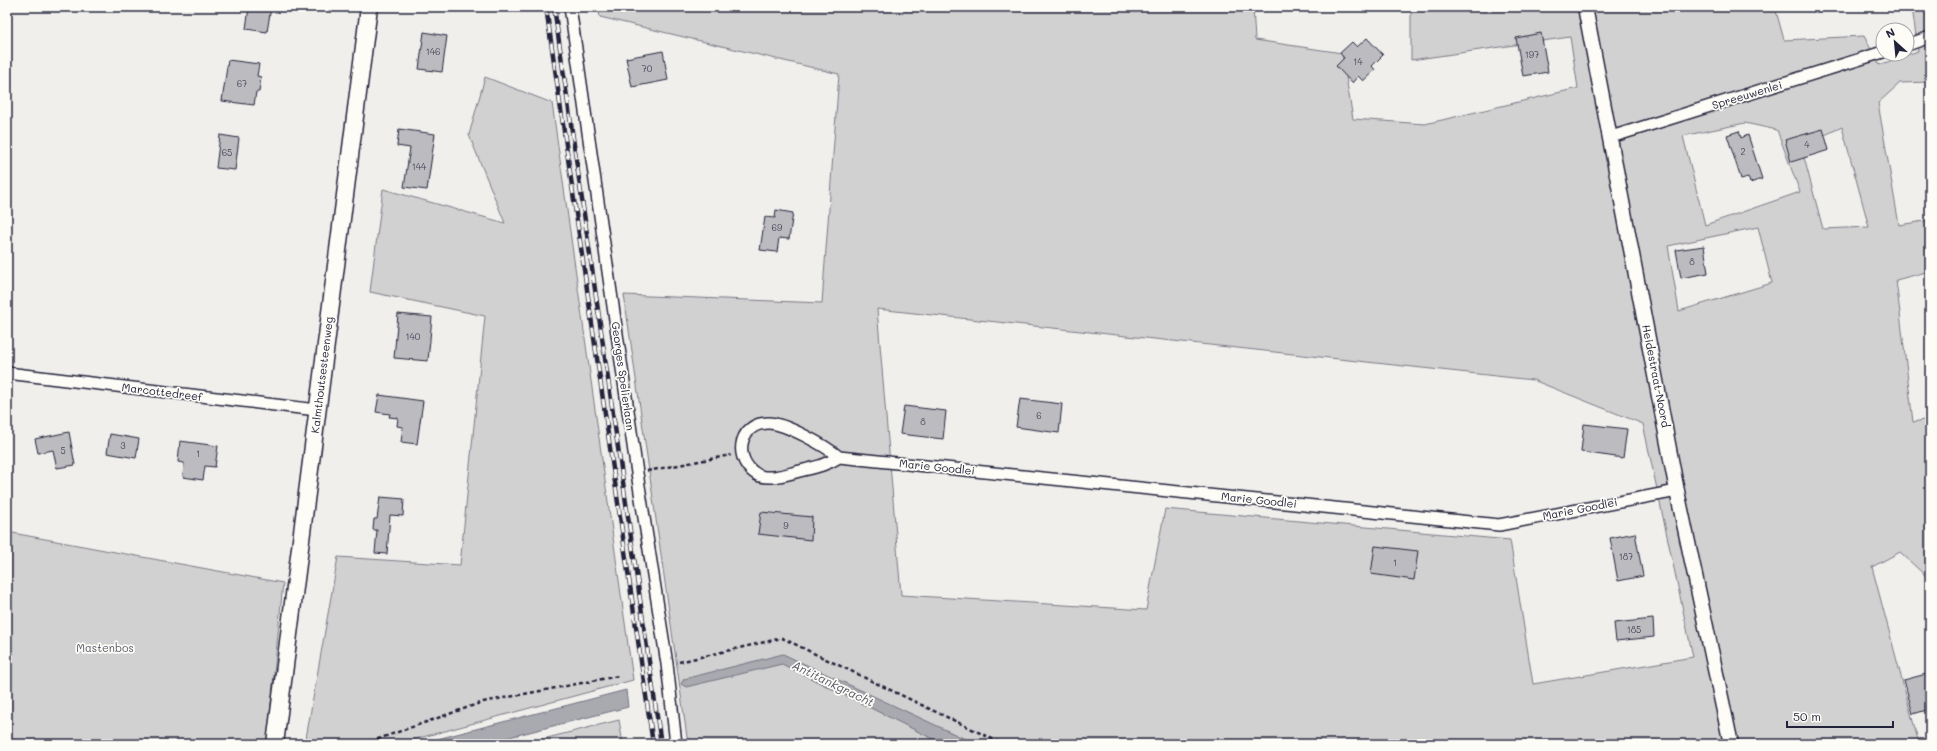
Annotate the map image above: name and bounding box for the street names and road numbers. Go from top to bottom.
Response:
street label: Spreeuwenlei [1710,77,1784,112]
street label: Kalmthoutsesteenweg [307,316,336,434]
street label: Georges Spelierlaan [608,320,639,431]
street label: Heidestraat-Noord [1639,323,1674,429]
street label: Marcottedreef [121,379,204,404]
street label: Marie Goodlei [898,455,976,478]
street label: Marie Goodlei [1220,488,1298,511]
street label: Marie Goodlei [1541,494,1619,523]

